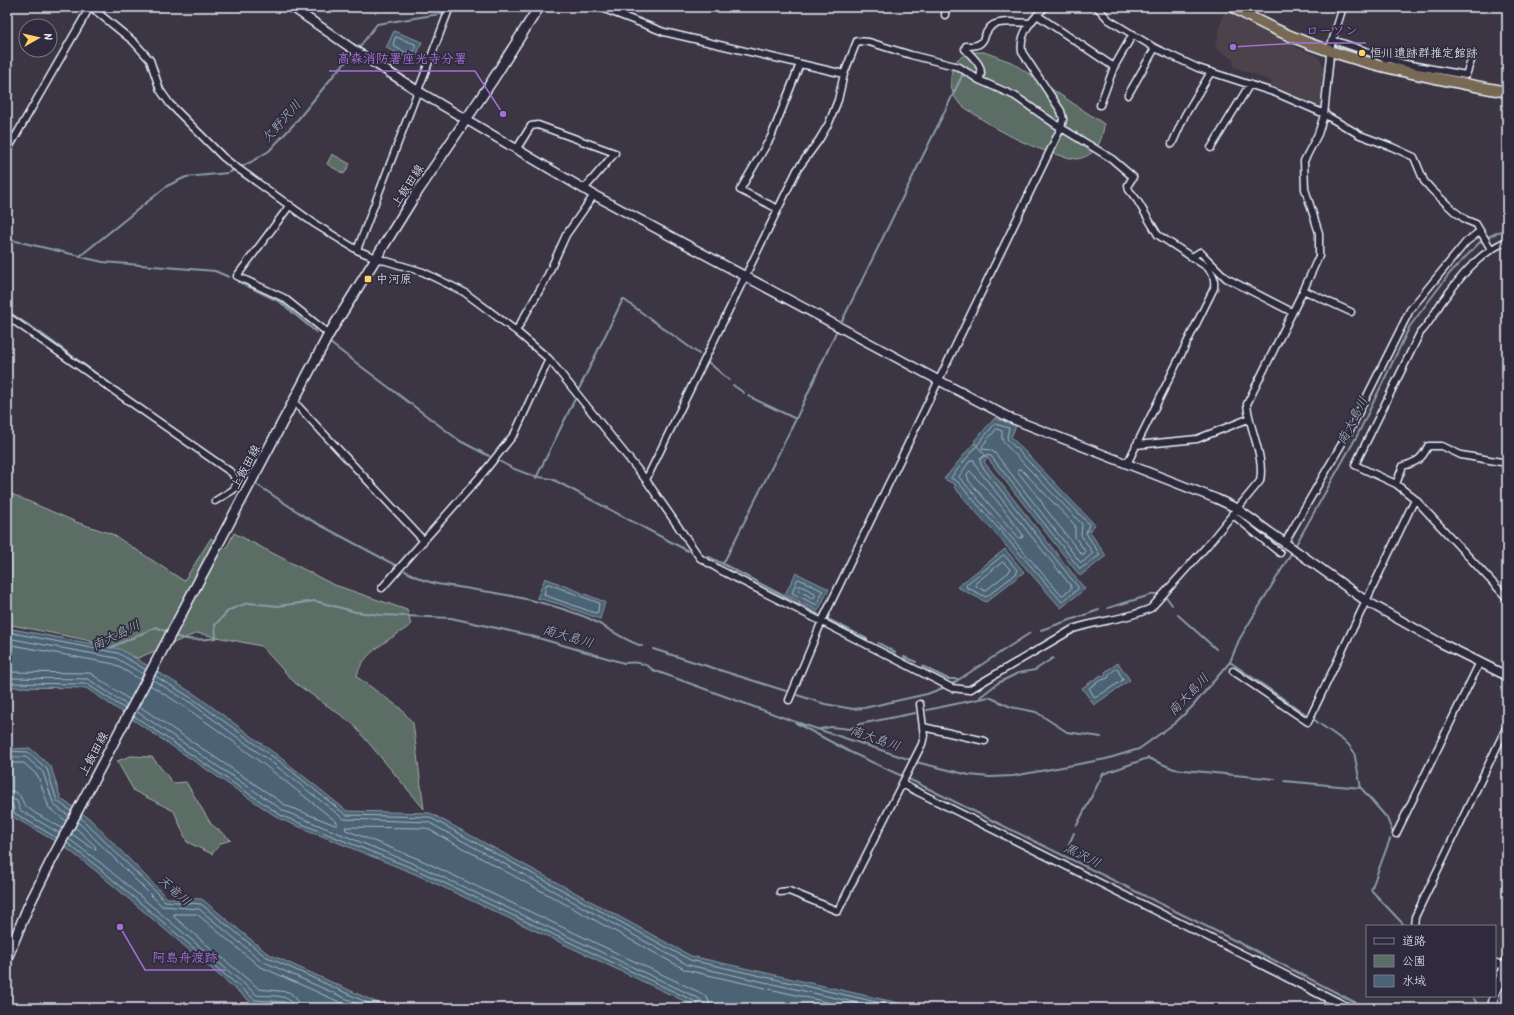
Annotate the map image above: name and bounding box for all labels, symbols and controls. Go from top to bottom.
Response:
north arrow [18,18,58,58]
callout: ローソン [1298,18,1366,43]
text: ローソン [1306,21,1358,42]
text: N [38,32,56,41]
place label: 恒川遺跡群推定館跡 [1370,44,1478,63]
callout: 高森消防署座光寺分署 [329,46,475,71]
marker: 恒川遺跡群推定館跡 [1357,48,1367,58]
text: 高森消防署座光寺分署 [337,49,467,70]
water label: 欠野沢川 [257,96,307,148]
street label: 上飯田線 [387,161,429,211]
place label: 中河原 [376,270,412,289]
marker: 中河原 [363,274,373,284]
water label: 南大島川 [1332,393,1374,449]
street label: 上飯田線 [226,441,266,493]
water label: 南大島川 [88,615,144,657]
water label: 南大島川 [540,620,596,654]
water label: 南大島川 [1163,669,1215,721]
water label: 南大島川 [847,721,903,757]
street label: 上飯田線 [74,728,114,780]
water label: 黒沢川 [1060,838,1104,874]
water label: 天竜川 [152,870,196,912]
legend [1366,925,1496,997]
text: 道路 [1402,932,1426,951]
callout: 阿島舟渡跡 [145,945,226,970]
text: 阿島舟渡跡 [152,948,218,969]
text: 公園 [1402,952,1426,971]
text: 水域 [1402,972,1426,991]

